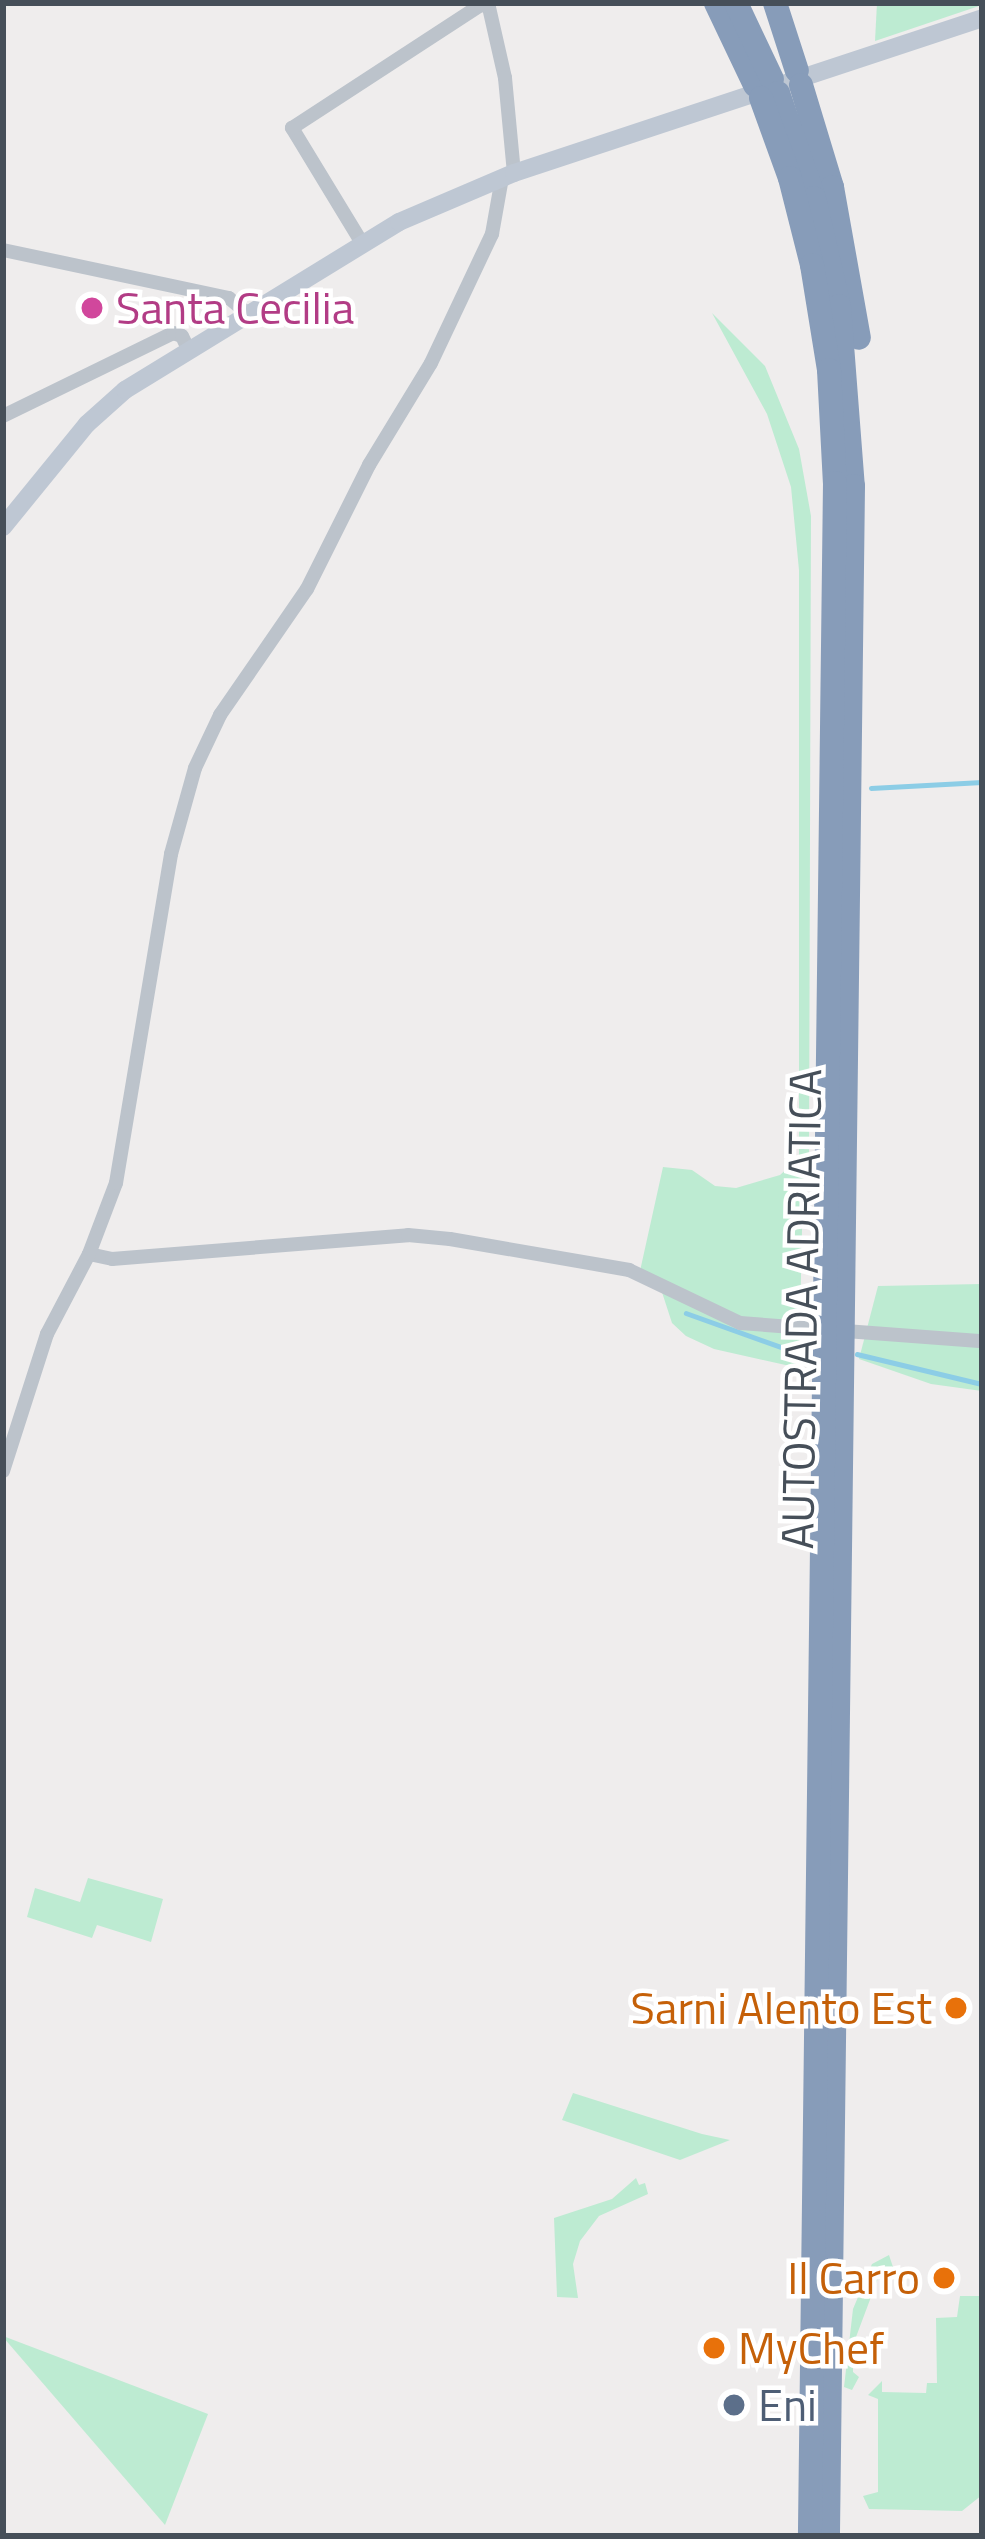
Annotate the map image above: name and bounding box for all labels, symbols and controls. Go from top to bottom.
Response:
place label: Santa Cecilia [116,281,354,335]
marker: Santa Cecilia [79,295,105,321]
street label: AUTOSTRADA ADRIATICA [770,1068,832,1550]
place label: Sarni Alento Est [631,1981,932,2035]
marker: Sarni Alento Est [943,1995,969,2021]
place label: Il Carro [787,2251,920,2305]
marker: Il Carro [931,2265,957,2291]
place label: MyChef [738,2321,884,2375]
marker: MyChef [701,2335,727,2361]
place label: Eni [758,2378,817,2432]
marker: Eni [721,2392,747,2418]

